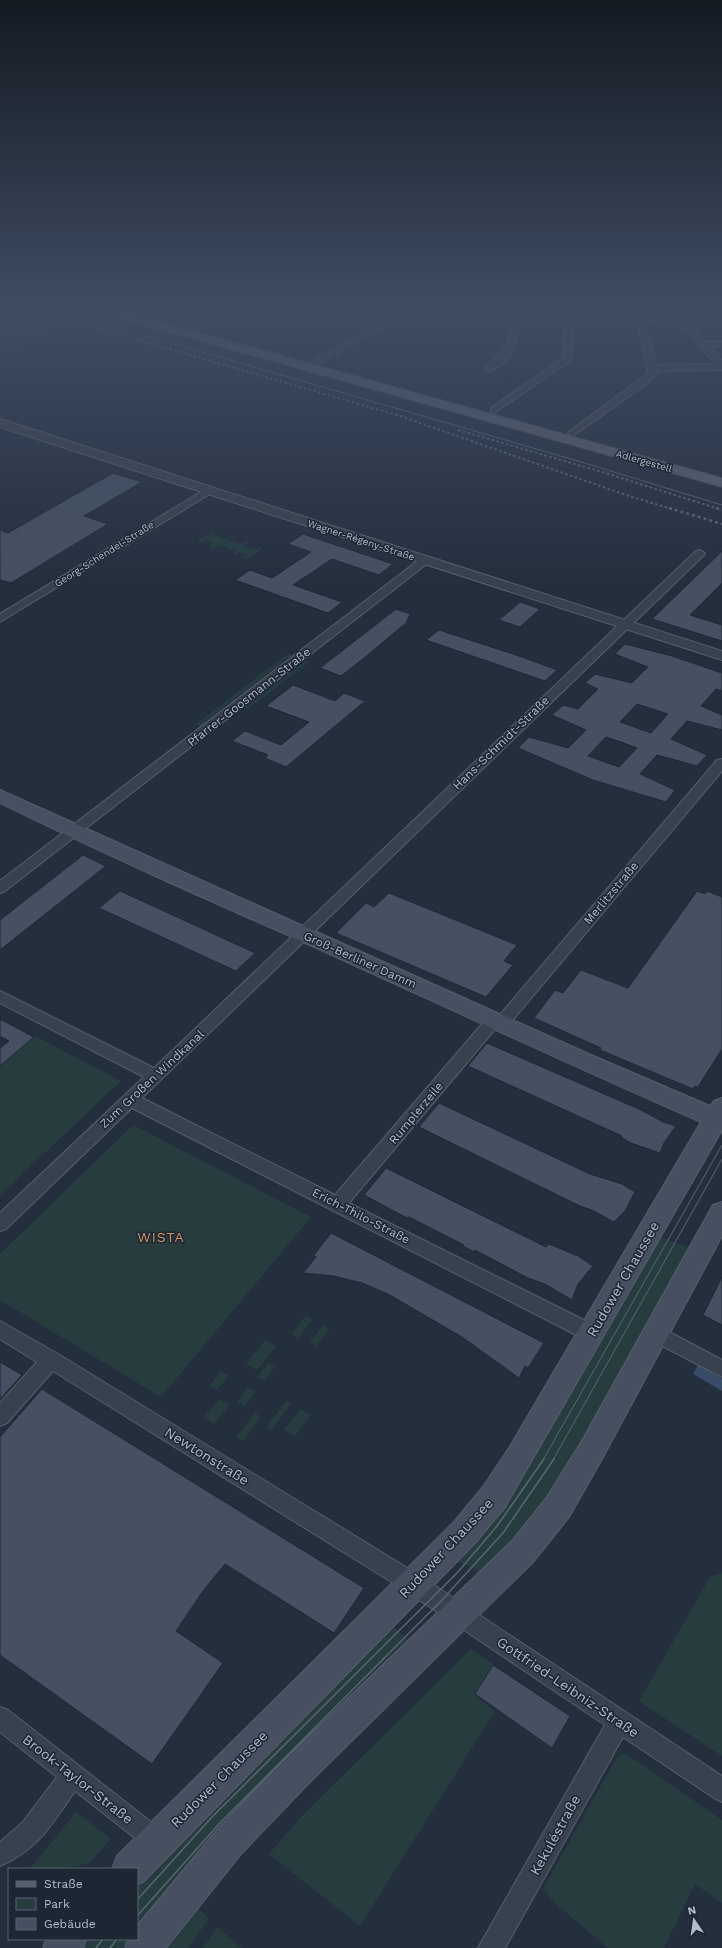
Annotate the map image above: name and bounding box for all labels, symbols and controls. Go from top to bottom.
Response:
street label: Adlergestell [615,448,673,474]
street label: Wagner-Régeny-Straße [306,517,416,563]
street label: Georg-Schendel-Straße [52,519,156,589]
street label: Pfarrer-Goosmann-Straße [185,645,313,749]
street label: Hans-Schmidt-Straße [450,693,552,793]
street label: Merlitzstraße [581,859,641,927]
street label: Groß-Berliner Damm [301,929,419,991]
street label: Zum Großen Windkanal [97,1027,207,1131]
street label: Rumplerzeile [386,1079,446,1147]
street label: Erich-Thilo-Straße [310,1185,412,1247]
street label: Rudower Chaussee [584,1219,662,1339]
district label: WISTA [137,1229,185,1245]
street label: Newtonstraße [162,1424,252,1488]
street label: Rudower Chaussee [396,1495,496,1601]
street label: Gottfried-Leibniz-Straße [494,1633,642,1741]
street label: Rudower Chaussee [167,1727,271,1831]
street label: Brook-Taylor-Straße [20,1731,136,1827]
street label: Kekuléstraße [526,1792,584,1878]
legend [8,1868,138,1940]
text: Straße [44,1877,83,1891]
text: Park [44,1897,70,1911]
north arrow [674,1900,714,1940]
text: N [686,1903,697,1918]
text: Gebäude [44,1917,96,1931]

